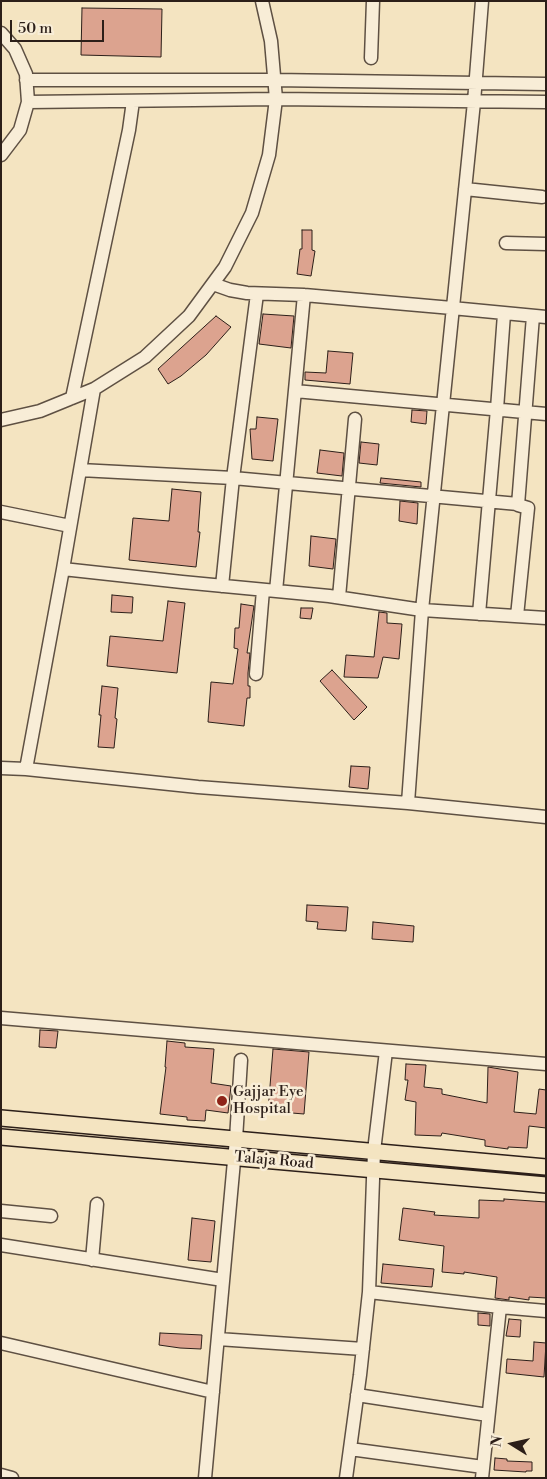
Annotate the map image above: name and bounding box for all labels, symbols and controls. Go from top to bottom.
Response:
scale bar [12,10,106,42]
text: 50 m [18,19,52,38]
place label: Gajjar Eye Hospital [233,1083,304,1118]
marker: Gajjar Eye Hospital [215,1094,229,1108]
street label: Talaja Road [234,1149,314,1173]
north arrow [487,1419,537,1469]
text: N [487,1434,507,1448]

